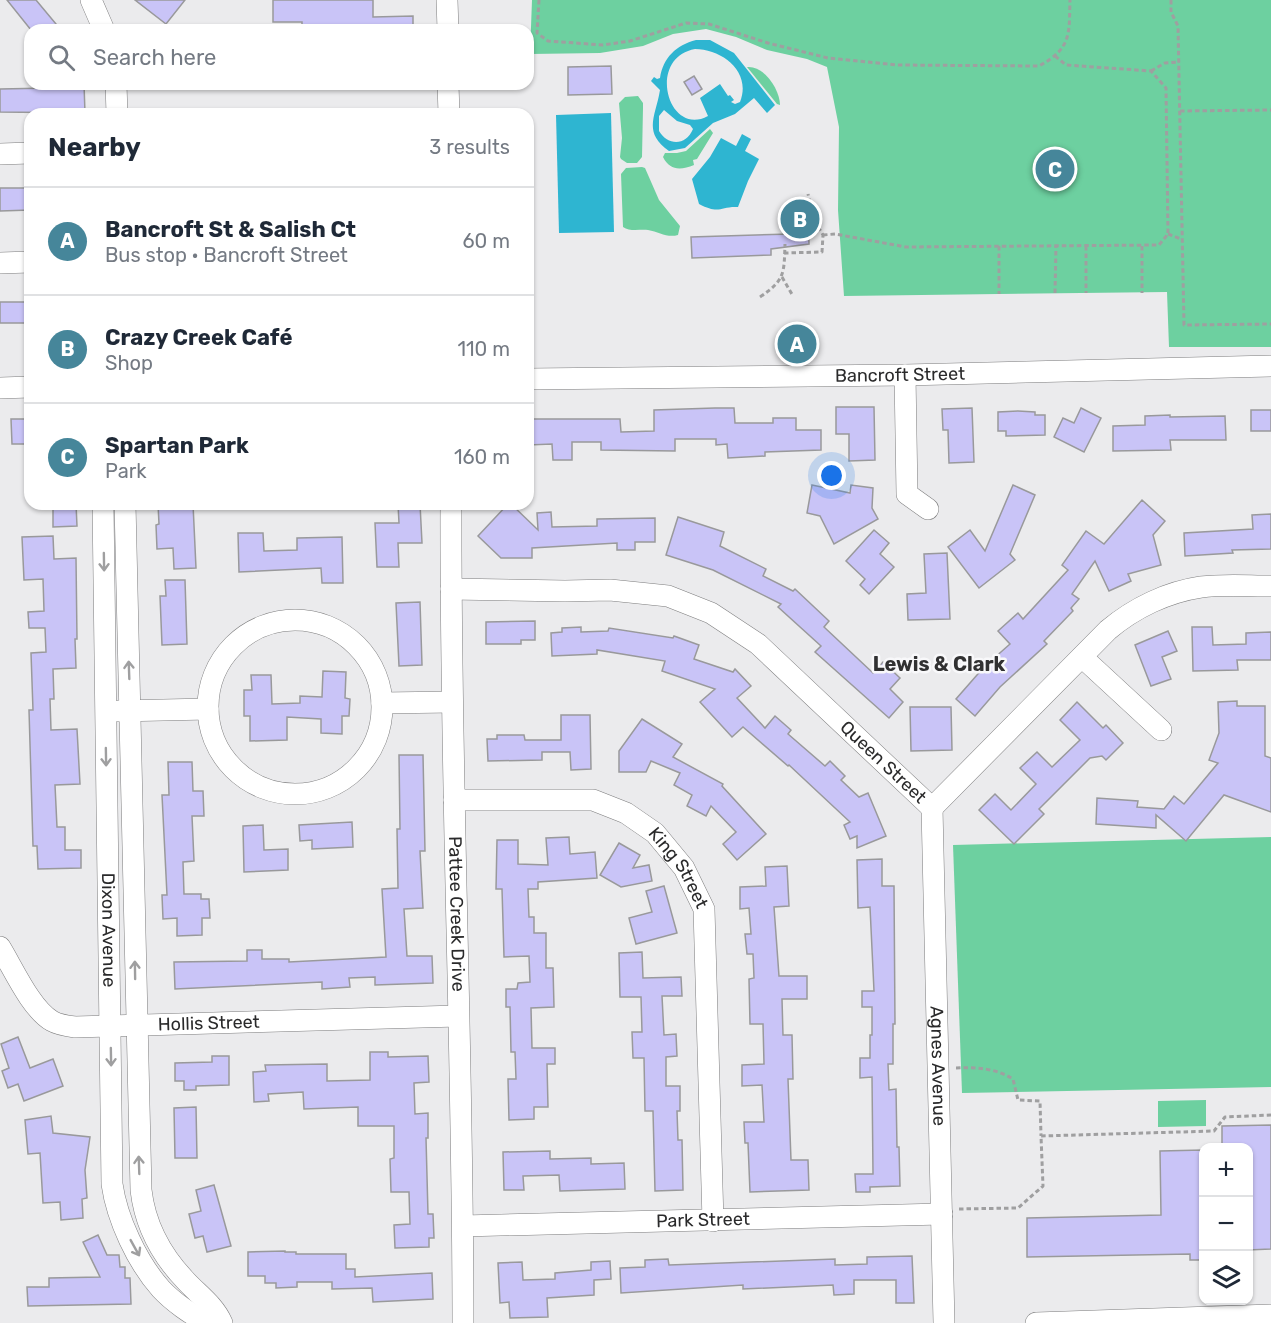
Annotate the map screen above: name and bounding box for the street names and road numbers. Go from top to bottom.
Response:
street label: Bancroft Street [835,363,965,387]
street label: Queen Street [835,716,931,808]
street label: King Street [644,823,713,912]
street label: Pattee Creek Drive [444,836,469,992]
street label: Dixon Avenue [97,873,120,987]
street label: Agnes Avenue [926,1006,950,1126]
street label: Hollis Street [157,1011,260,1036]
street label: Park Street [656,1208,750,1232]

